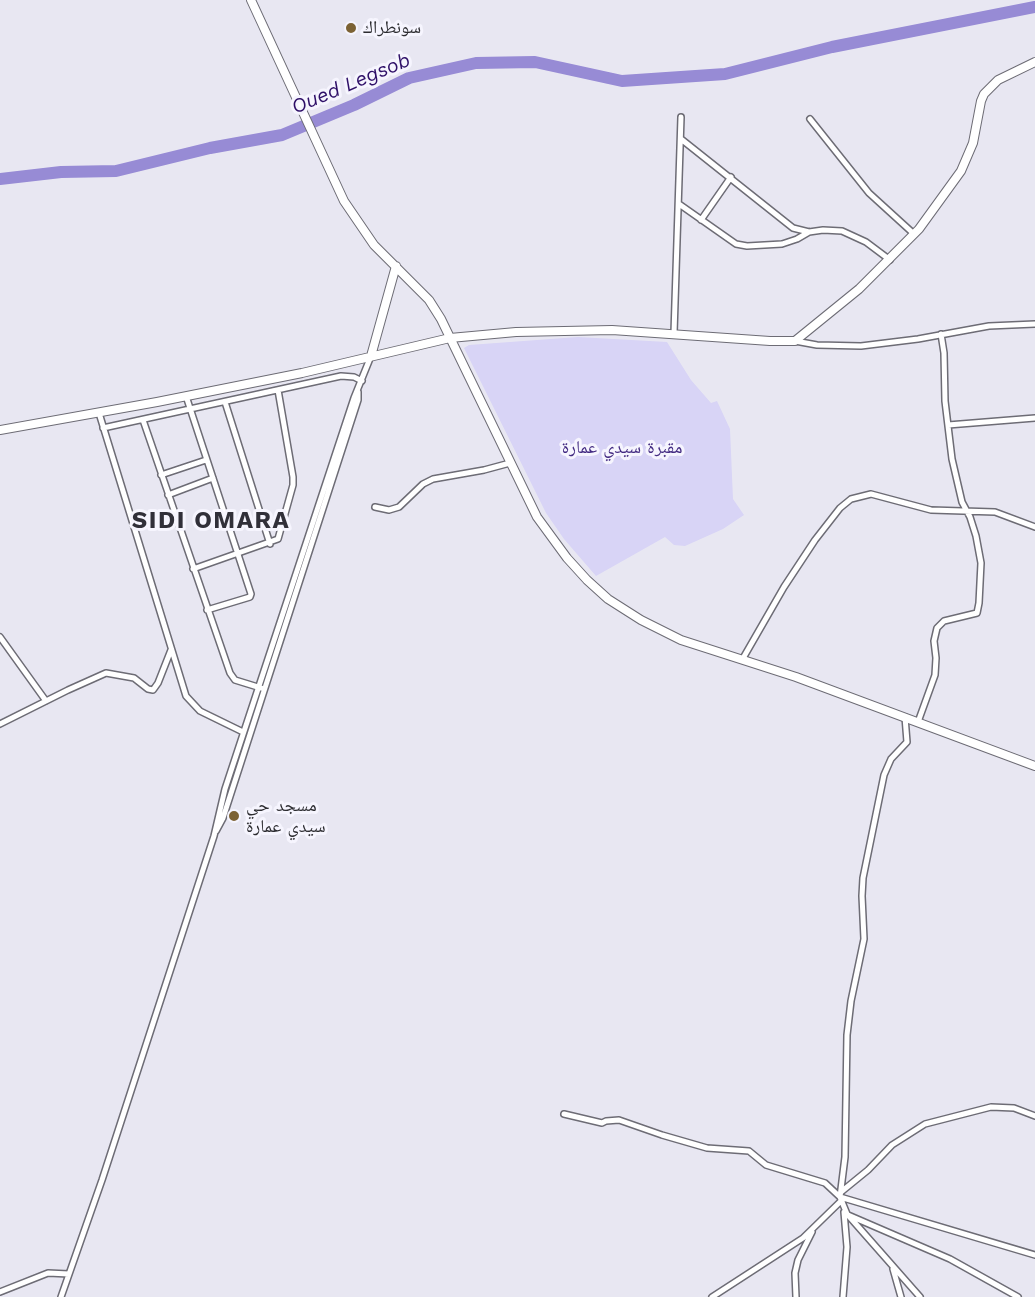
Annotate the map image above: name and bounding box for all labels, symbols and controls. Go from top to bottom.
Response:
place label: سونطراك [363,17,421,39]
marker: سونطراك [344,21,358,35]
water label: Oued Legsob [288,48,414,120]
park label: مقبرة سيدي عمارة [562,437,682,459]
district label: SIDI OMARA [132,507,290,535]
place label: مسجد حي سيدي عمارة [246,795,325,838]
marker: مسجد حي سيدي عمارة [227,809,241,823]

